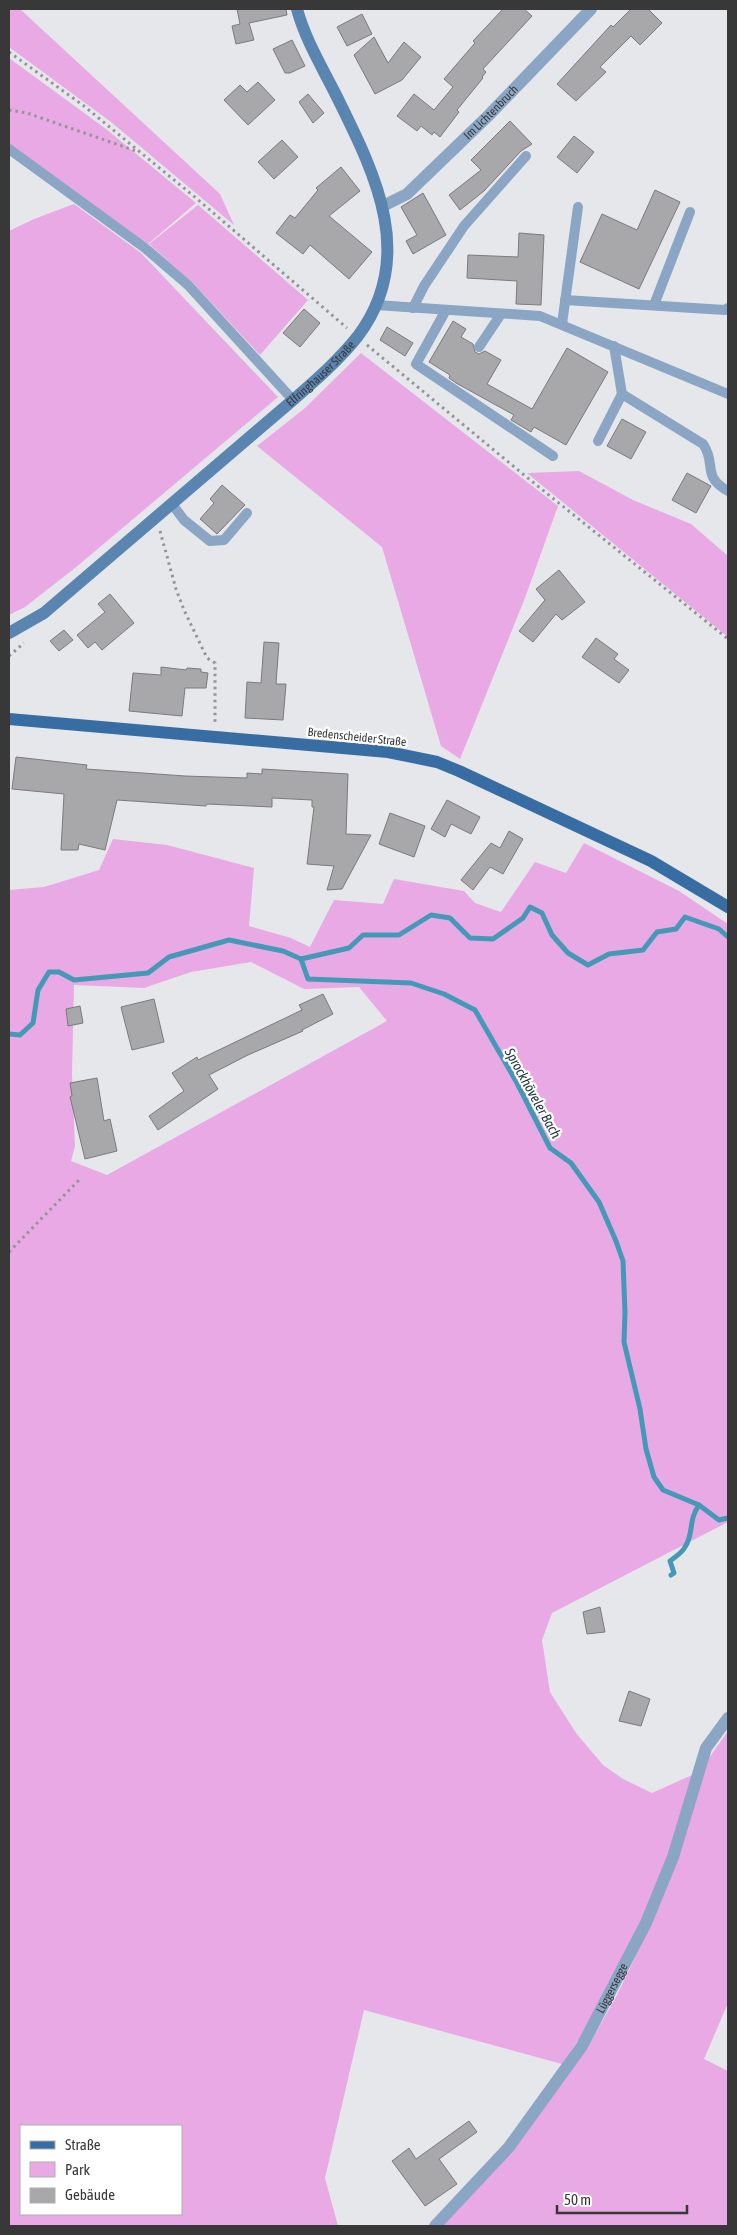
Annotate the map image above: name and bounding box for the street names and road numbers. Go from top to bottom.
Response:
street label: Im Lichtenbruch [461,82,521,142]
street label: Elfringhauser Straße [283,338,358,410]
street label: Bredenscheider Straße [307,725,407,749]
street label: Lüggersegge [593,1961,631,2016]

